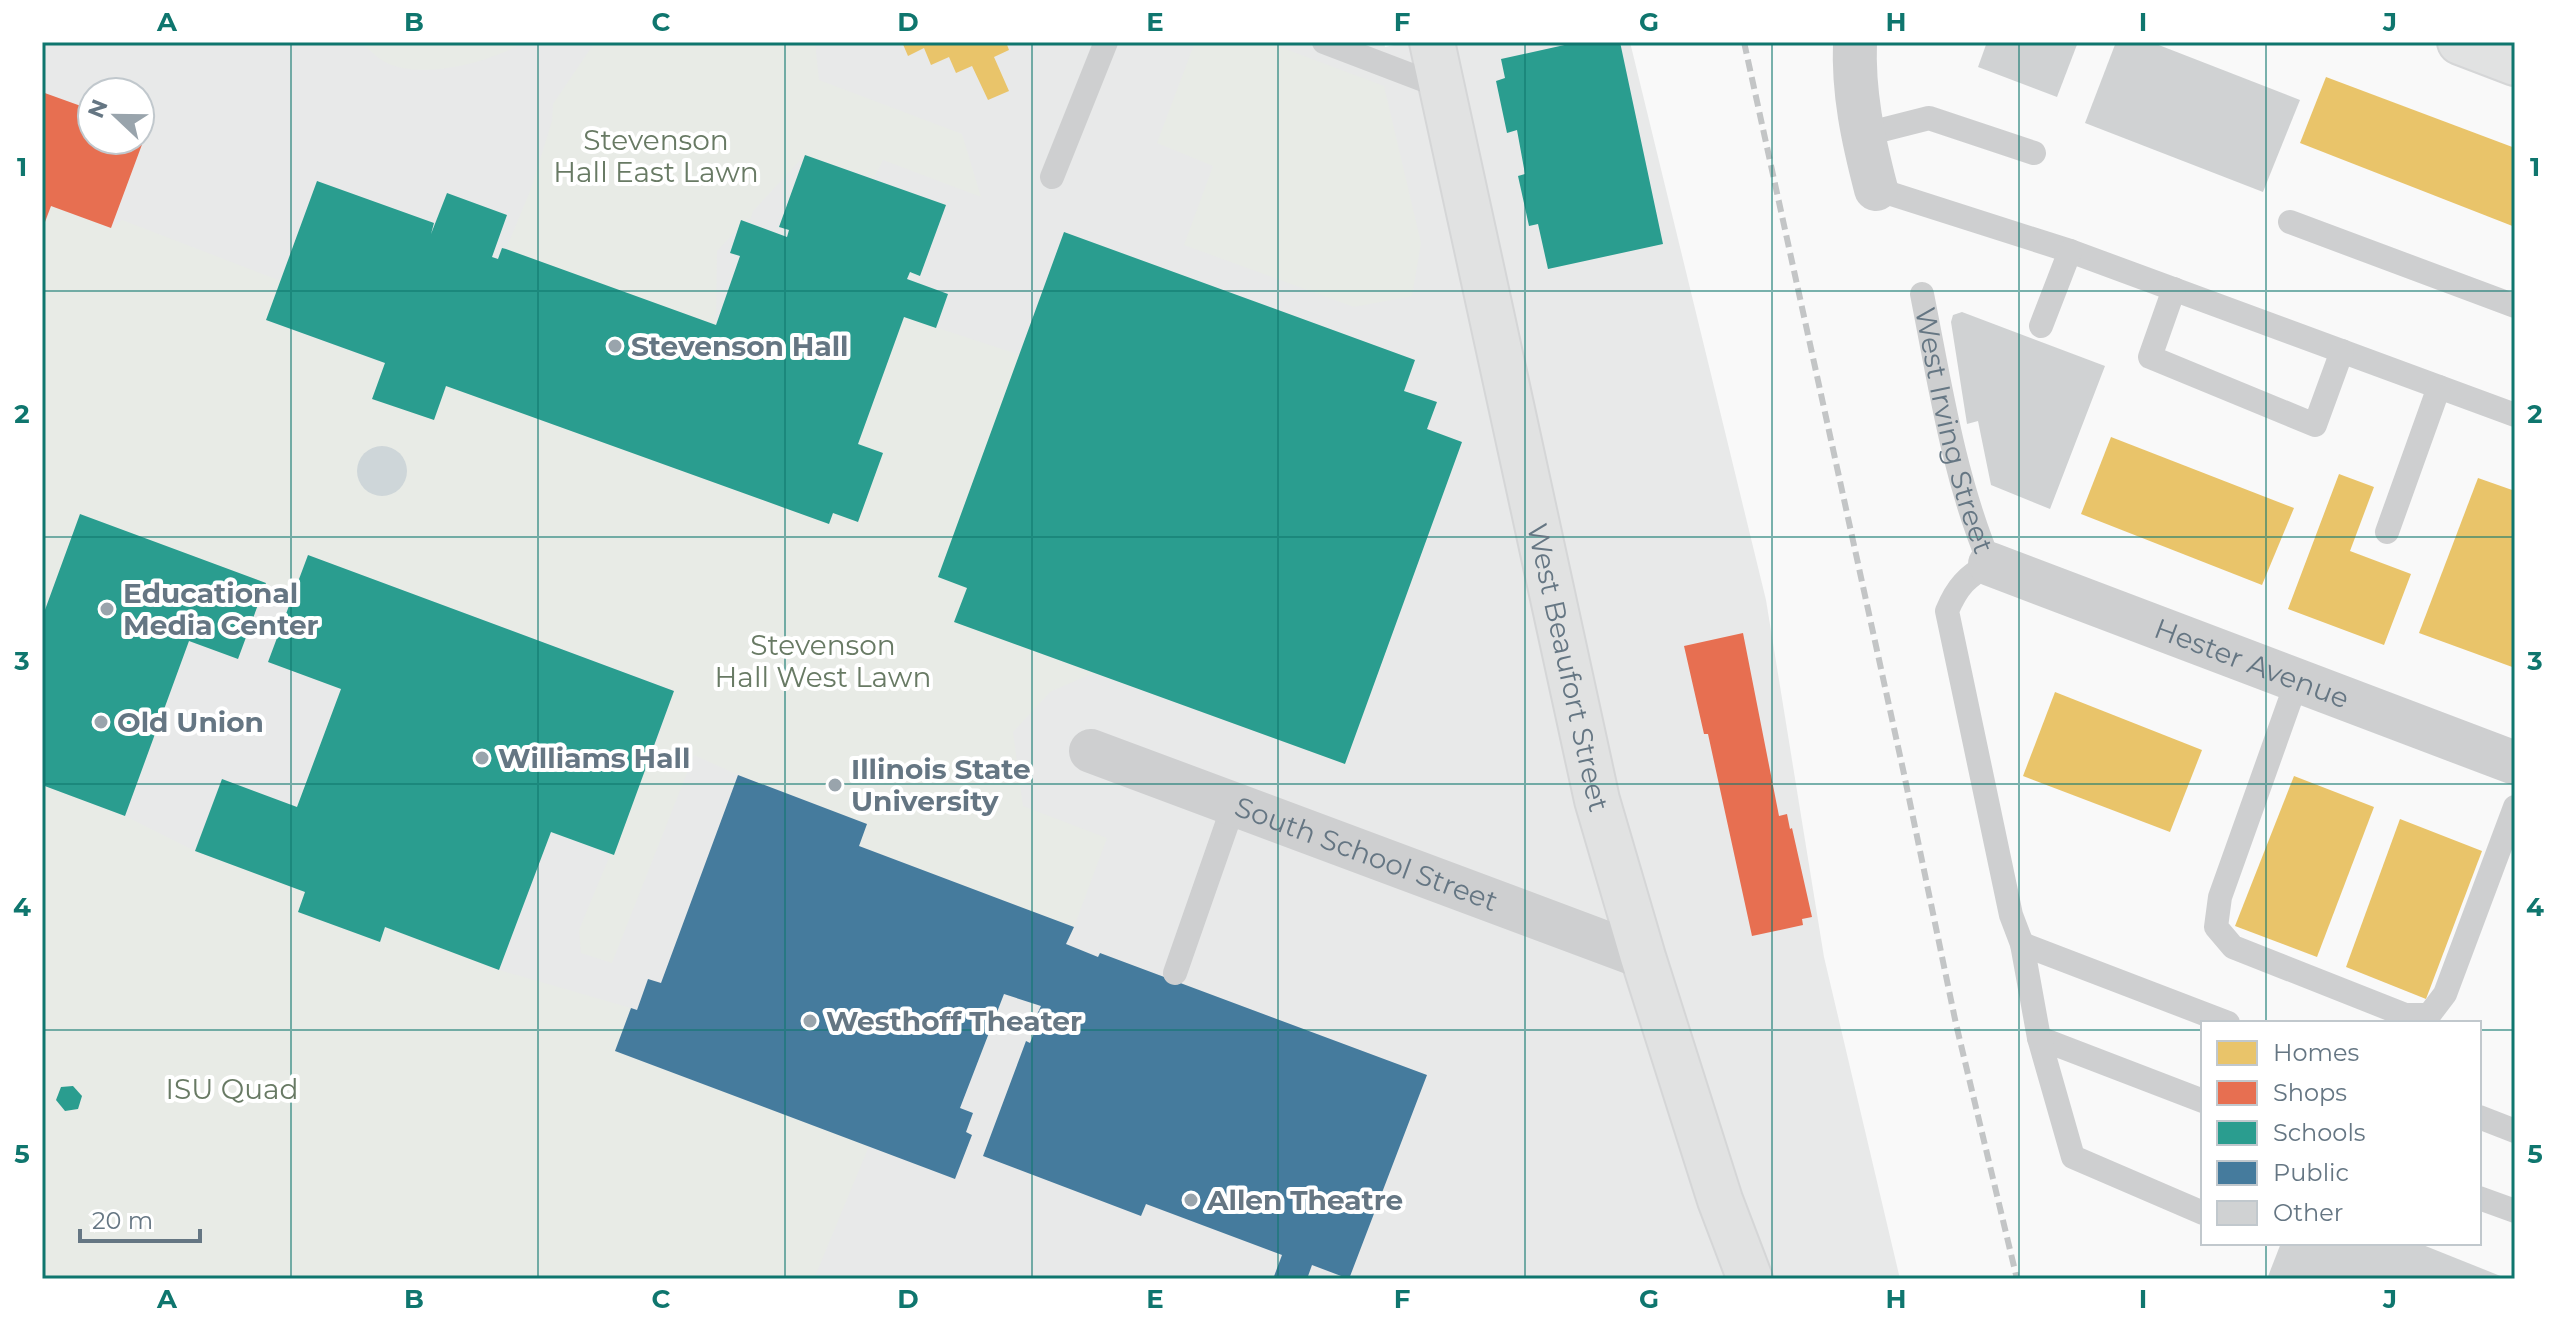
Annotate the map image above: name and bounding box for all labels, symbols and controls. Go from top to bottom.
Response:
text: A [156,6,178,38]
text: B [404,6,424,38]
text: C [652,6,671,38]
text: D [897,6,919,38]
text: E [1146,6,1164,38]
text: F [1394,6,1410,38]
text: G [1639,6,1659,38]
text: H [1885,6,1907,38]
text: I [2139,6,2147,38]
text: J [2382,6,2397,38]
north arrow [76,76,156,156]
text: N [82,95,114,122]
park label: Stevenson Hall East Lawn [553,123,759,189]
text: 1 [17,151,27,183]
text: 1 [2530,151,2540,183]
street label: West Irving Street [1908,305,2001,558]
place label: Stevenson Hall [631,329,849,363]
marker: Stevenson Hall [606,337,624,355]
text: 2 [14,398,30,430]
text: 2 [2527,398,2543,430]
street label: West Beaufort Street [1520,520,1616,815]
place label: Educational Media Center [123,576,319,642]
marker: Educational Media Center [98,600,116,618]
street label: Hester Avenue [2150,611,2354,716]
park label: Stevenson Hall West Lawn [715,628,931,694]
text: 3 [13,645,30,677]
text: 3 [2526,645,2543,677]
place label: Old Union [117,705,264,739]
marker: Old Union [92,713,110,731]
place label: Williams Hall [498,741,690,775]
marker: Williams Hall [473,749,491,767]
place label: Illinois State University [851,752,1031,818]
marker: Illinois State University [826,776,844,794]
street label: South School Street [1230,789,1502,918]
text: 4 [13,891,31,923]
text: 4 [2526,891,2544,923]
place label: Westhoff Theater [826,1004,1082,1038]
marker: Westhoff Theater [801,1012,819,1030]
legend [2201,1021,2481,1245]
text: Homes [2273,1038,2359,1067]
park label: ISU Quad [165,1072,299,1106]
text: Shops [2273,1078,2347,1107]
text: Schools [2273,1118,2366,1147]
text: 5 [14,1138,30,1170]
text: 5 [2527,1138,2543,1170]
text: Public [2273,1158,2349,1187]
place label: Allen Theatre [1206,1183,1403,1217]
marker: Allen Theatre [1182,1191,1200,1209]
scale bar [80,1193,200,1243]
text: Other [2273,1198,2343,1227]
text: 20 m [92,1206,153,1235]
text: A [156,1283,178,1315]
text: B [404,1283,424,1315]
text: C [652,1283,671,1315]
text: D [897,1283,919,1315]
text: E [1146,1283,1164,1315]
text: F [1394,1283,1410,1315]
text: G [1639,1283,1659,1315]
text: H [1885,1283,1907,1315]
text: I [2139,1283,2147,1315]
text: J [2382,1283,2397,1315]

